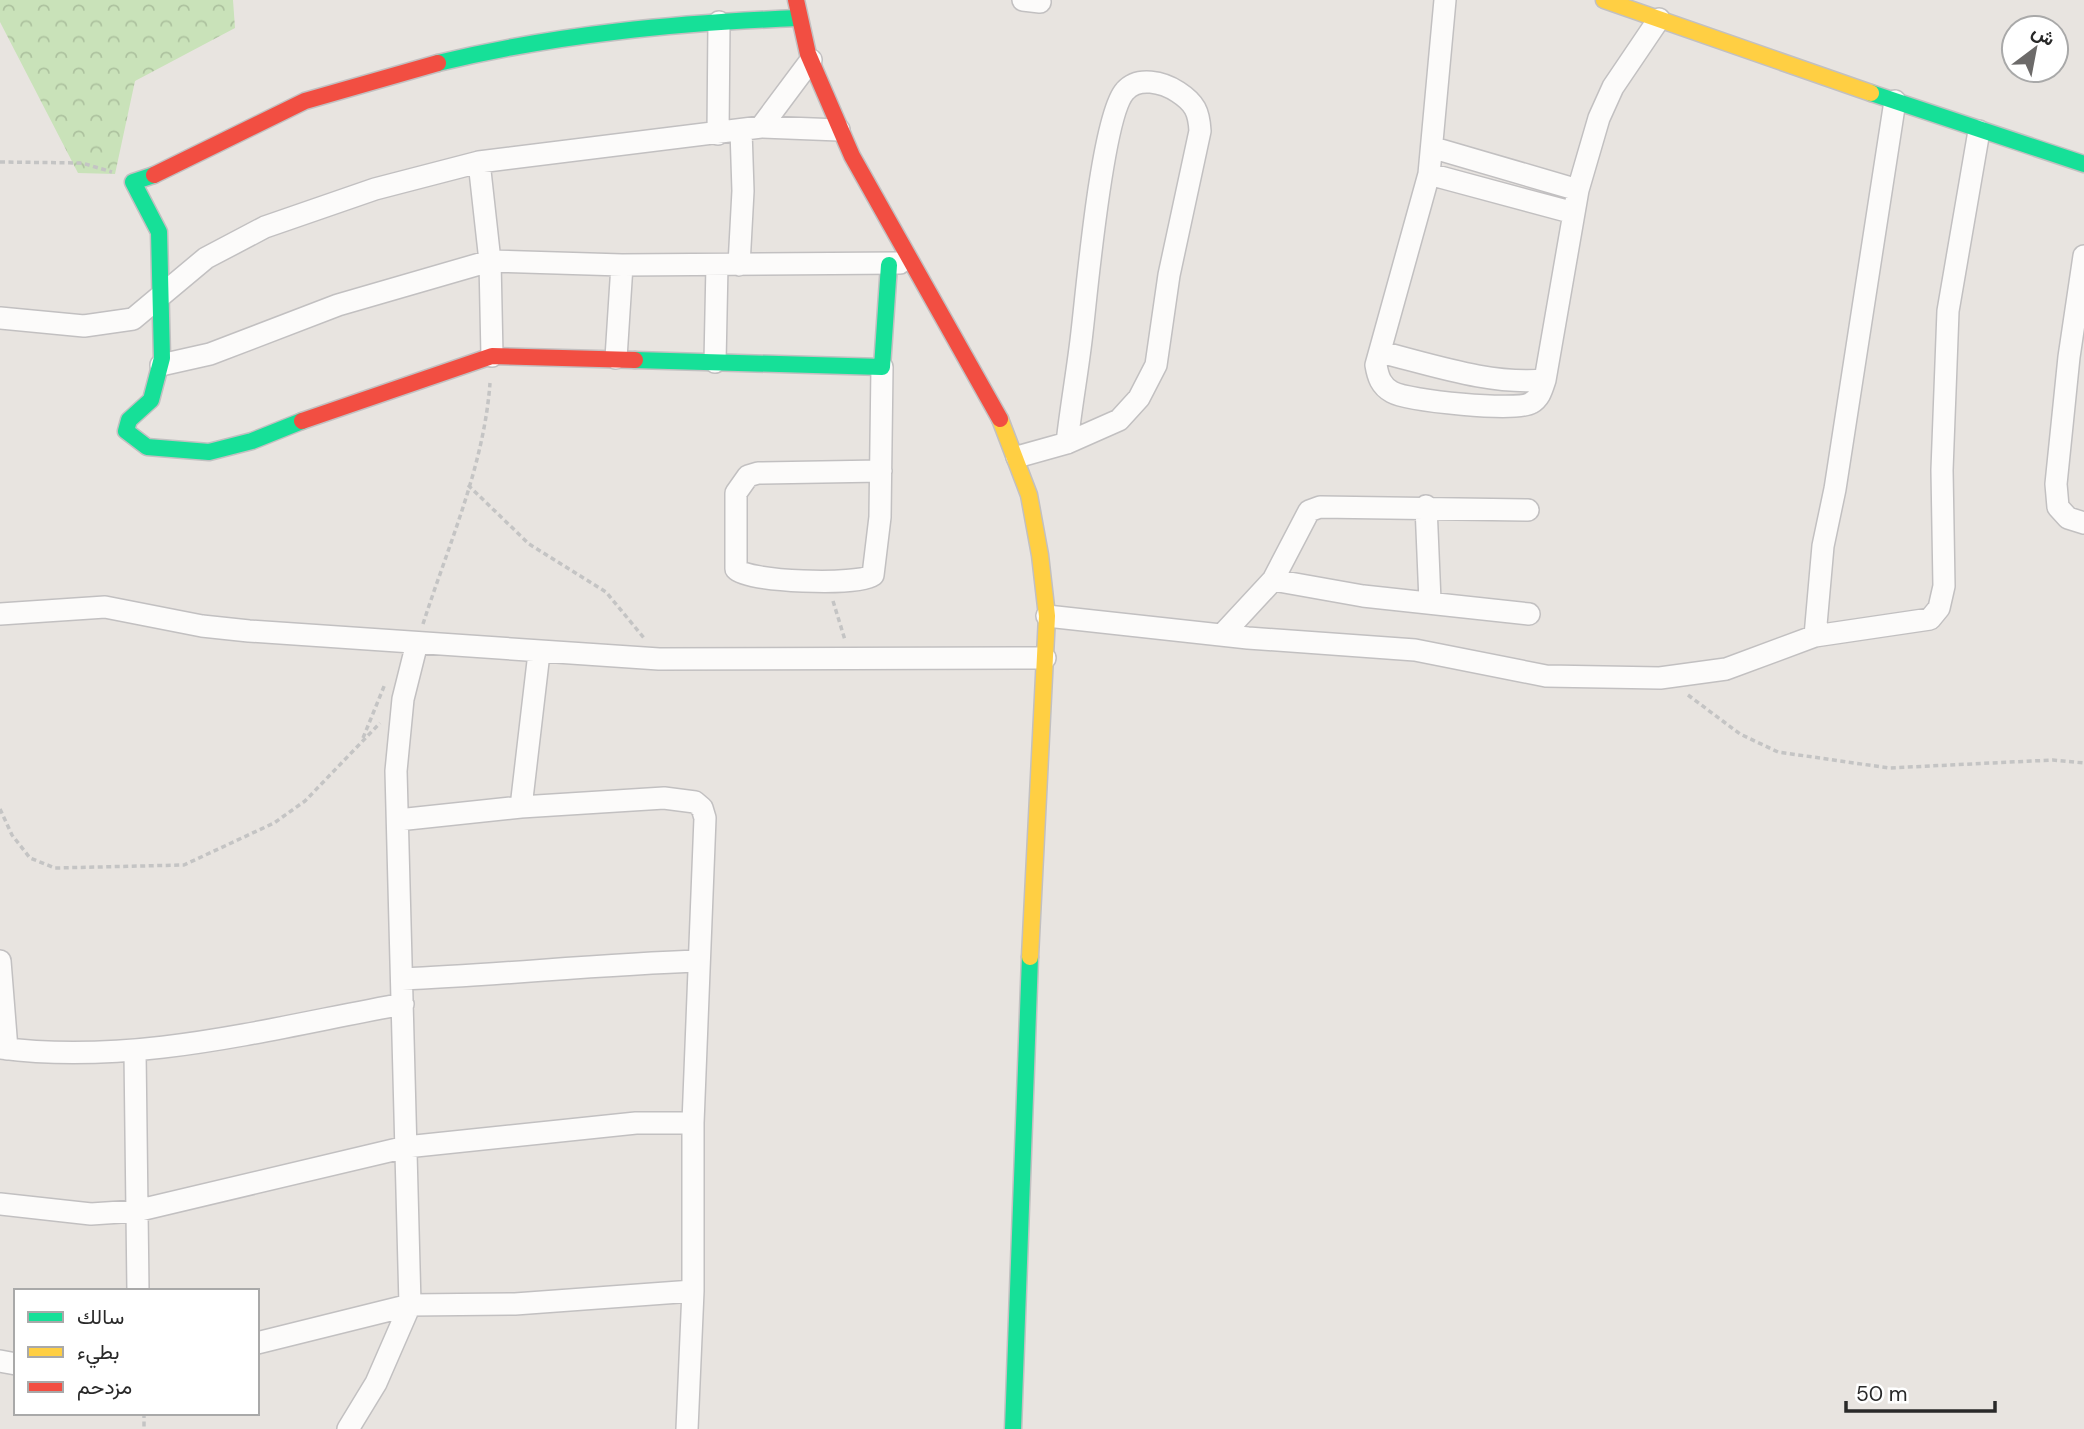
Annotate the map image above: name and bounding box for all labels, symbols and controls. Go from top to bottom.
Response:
north arrow [2000,14,2070,84]
text: ش [2027,18,2060,52]
legend [14,1289,259,1415]
text: سالك [77,1303,124,1331]
text: بطيء [77,1338,120,1369]
scale bar [1846,1370,1995,1414]
text: مزدحم [77,1373,132,1401]
text: 50 m [1856,1380,1907,1408]

